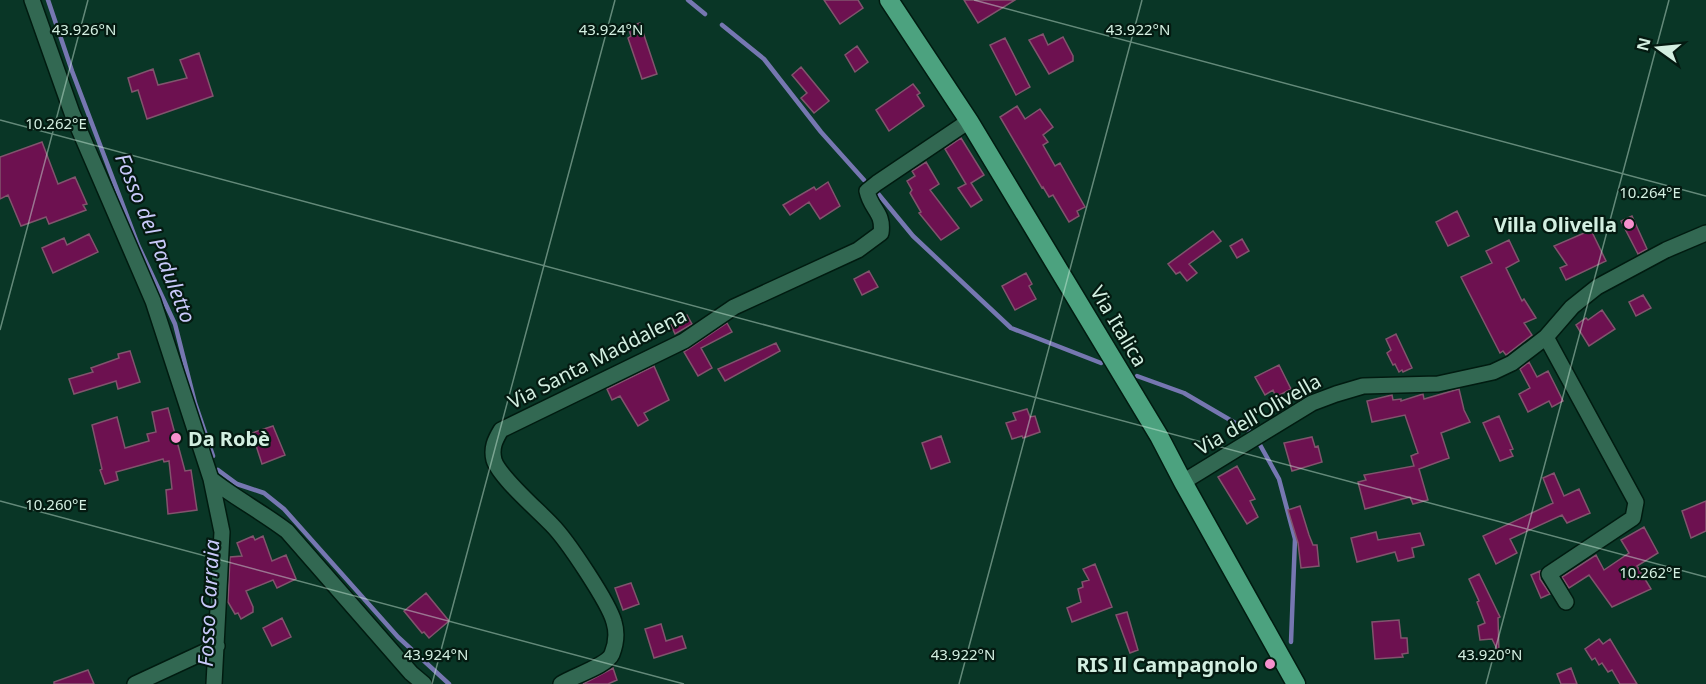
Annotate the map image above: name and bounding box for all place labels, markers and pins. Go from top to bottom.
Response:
place label: Villa Olivella [1494,211,1617,238]
marker: Villa Olivella [1622,217,1636,231]
place label: Da Robè [188,425,270,452]
marker: Da Robè [169,431,183,445]
place label: RIS Il Campagnolo [1076,651,1258,678]
marker: RIS Il Campagnolo [1263,657,1277,671]

